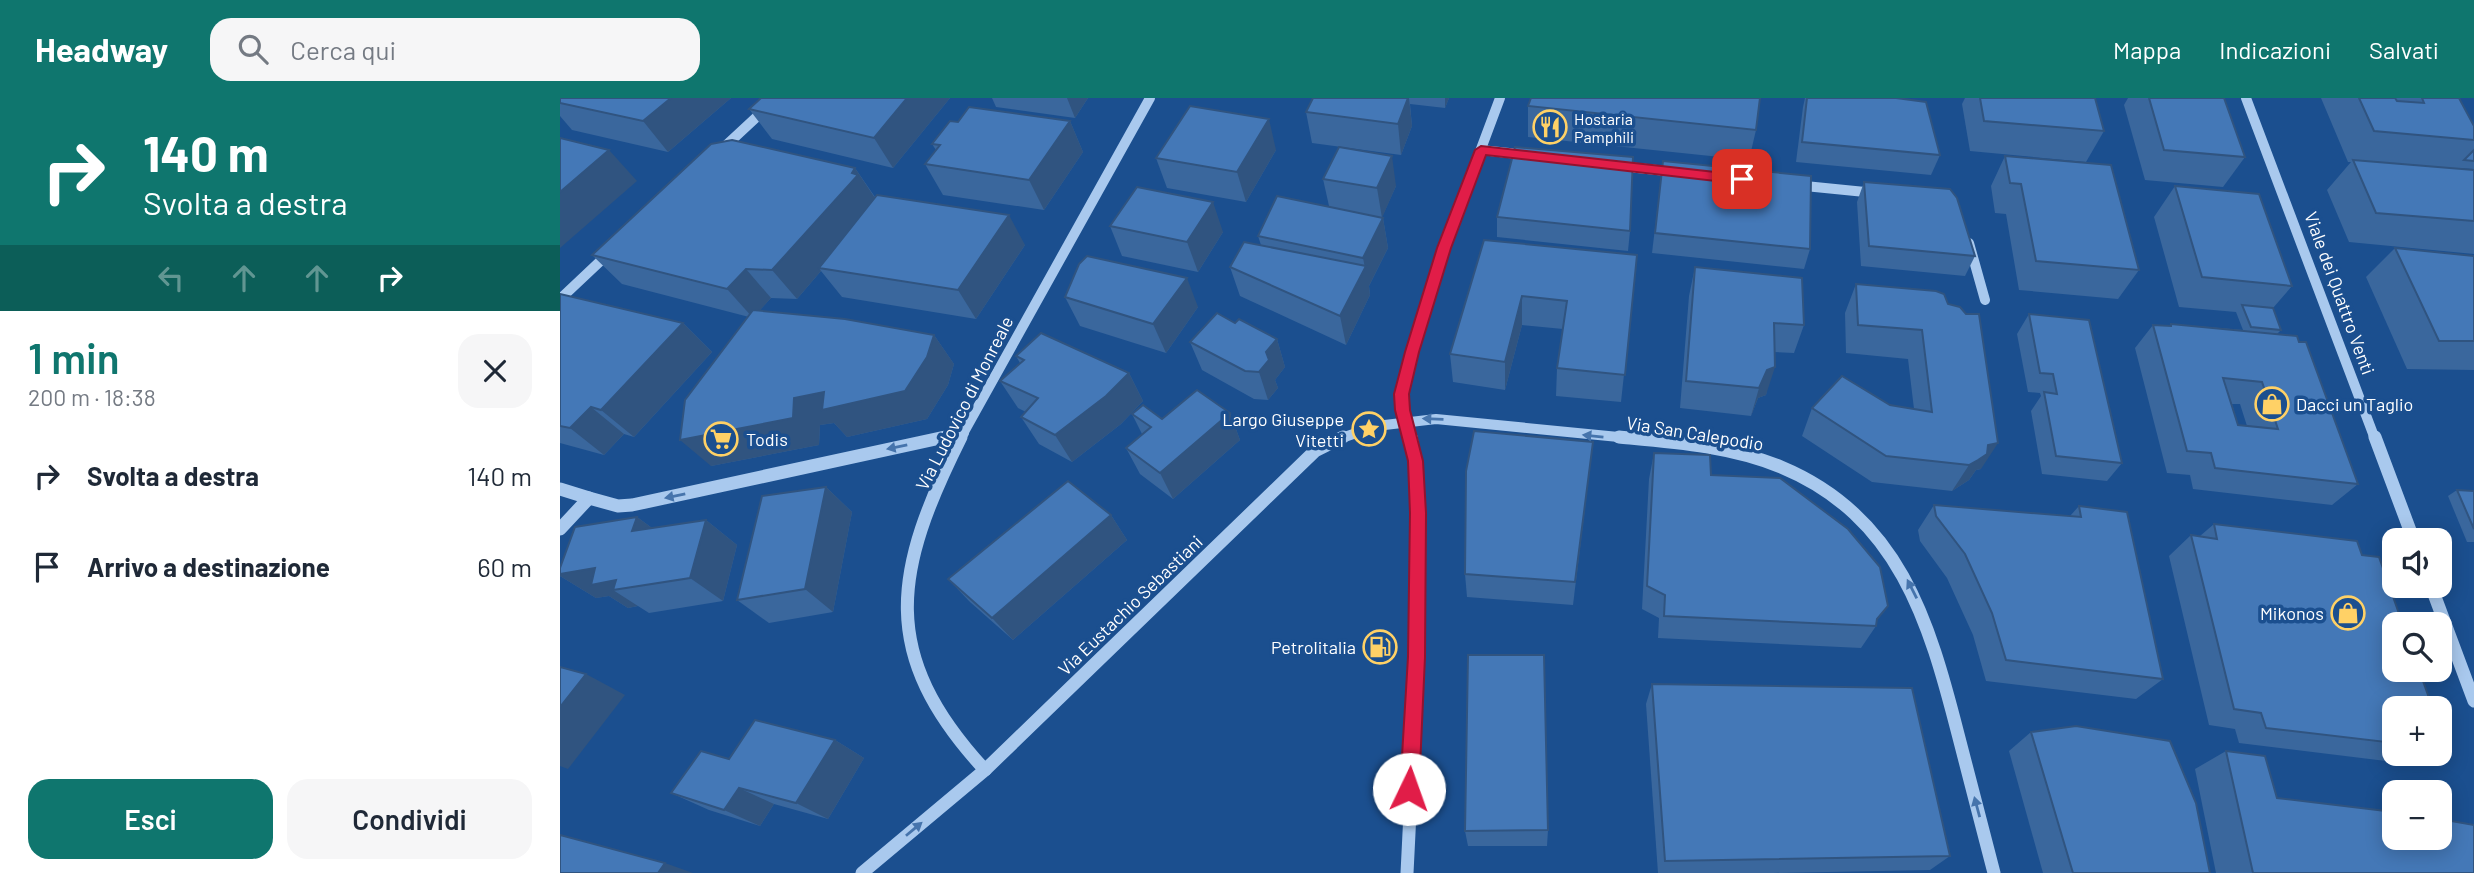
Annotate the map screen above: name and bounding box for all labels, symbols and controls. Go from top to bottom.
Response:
search box [210,18,700,81]
text: Headway [35,29,168,69]
icon: search [234,30,272,68]
text: Cerca qui [290,34,396,65]
text: Mappa [2113,35,2181,64]
text: Indicazioni [2219,35,2331,64]
text: Salvati [2369,35,2439,64]
restaurant icon: Hostaria Pamphili [1531,108,1569,146]
place label: Hostaria Pamphili [1574,109,1634,146]
text: 140 m [143,123,269,182]
icon: right [28,126,119,217]
pin [1712,149,1772,209]
icon: arrive [1723,160,1761,198]
text: Svolta a destra [143,183,347,221]
street label: Viale dei Quattro Venti [2300,209,2380,377]
icon: left [152,259,190,297]
icon: ahead [225,259,263,297]
icon: ahead [298,259,336,297]
icon: right [371,259,409,297]
street label: Via Ludovico di Monreale [911,312,1017,494]
text: 1 min [28,332,120,382]
button: close [458,334,532,408]
text: 200 m · 18:38 [28,383,156,411]
shop icon: Dacci un Taglio [2253,385,2291,423]
place label: Dacci un Taglio [2296,393,2413,415]
place label: Largo Giuseppe Vitetti [1222,408,1344,451]
place icon: Largo Giuseppe Vitetti [1350,410,1388,448]
street label: Via San Calepodio [1625,411,1765,455]
one-way arrow [1421,414,1443,425]
supermarket icon: Todis [702,420,740,458]
place label: Todis [746,428,788,450]
one-way arrow [1582,430,1604,441]
one-way arrow [886,442,908,453]
icon: right [28,457,66,495]
text: Svolta a destra [87,460,259,491]
text: 140 m [467,460,532,491]
one-way arrow [664,490,686,501]
map controls [2382,528,2452,850]
button: sound [2382,528,2452,598]
street label: Via Eustachio Sebastiani [1053,530,1207,680]
icon: arrive [28,548,66,586]
text: Arrivo a destinazione [87,551,330,582]
text: 60 m [477,551,532,582]
one-way arrow [1906,579,1918,599]
shop icon: Mikonos [2329,594,2367,632]
place label: Mikonos [2260,602,2324,624]
button: search [2382,612,2452,682]
fuel station icon: Petrolitalia [1361,628,1399,666]
place label: Petrolitalia [1271,636,1356,658]
button: + [2382,696,2452,766]
position arrow [1372,752,1446,826]
button: Esci [28,779,273,859]
button: Condividi [287,779,532,859]
button: − [2382,780,2452,850]
one-way arrow [1971,796,1982,818]
one-way arrow [906,822,923,837]

